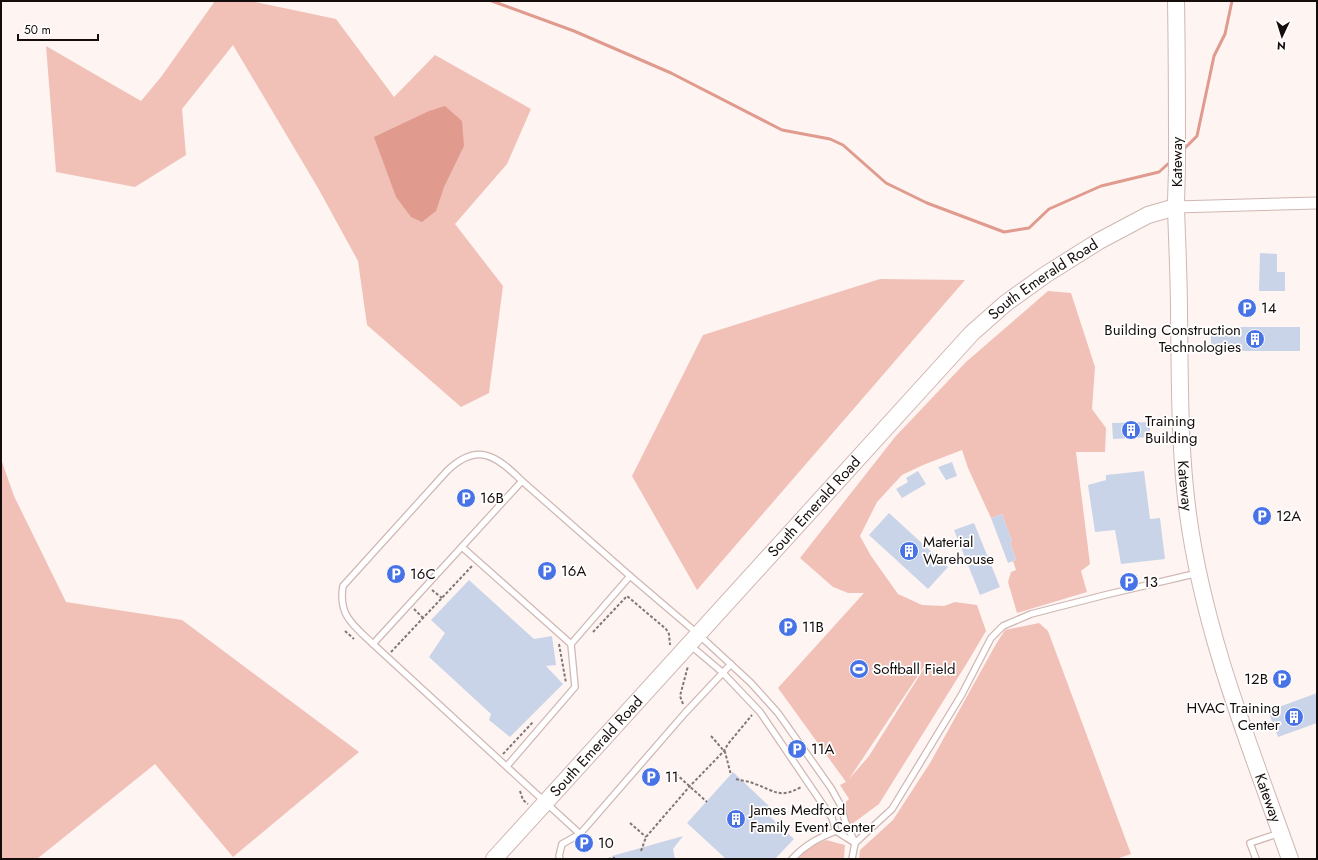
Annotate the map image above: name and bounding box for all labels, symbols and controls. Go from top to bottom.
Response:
scale bar [18,16,98,42]
north arrow [1262,16,1302,56]
text: 50 m [24,21,51,39]
text: N [1276,38,1286,54]
street label: Kateway [1166,136,1188,187]
street label: South Emerald Road [983,233,1102,325]
parking icon: 14 [1236,297,1258,319]
place label: 14 [1261,297,1277,319]
place label: Building Construction Technologies [1104,319,1241,358]
building icon: Building Construction Technologies [1244,328,1266,350]
place label: Training Building [1145,410,1197,449]
building icon: Training Building [1120,419,1142,441]
street label: South Emerald Road [762,451,866,562]
street label: Kateway [1172,460,1199,513]
parking icon: 16B [455,487,477,509]
place label: 16B [480,487,504,509]
parking icon: 12A [1251,505,1273,527]
place label: 12A [1276,505,1301,527]
place label: Material Warehouse [923,531,994,570]
building icon: Material Warehouse [898,540,920,562]
parking icon: 16A [536,560,558,582]
place label: 16A [561,560,586,582]
parking icon: 16C [385,563,407,585]
place label: 16C [410,563,436,585]
parking icon: 13 [1118,571,1140,593]
place label: 13 [1143,571,1158,593]
parking icon: 11B [777,616,799,638]
place label: 11B [802,616,824,638]
sports icon: Softball Field [848,658,870,680]
place label: Softball Field [873,658,956,680]
place label: 12B [1244,668,1268,690]
parking icon: 12B [1271,668,1293,690]
street label: South Emerald Road [545,691,648,802]
place label: HVAC Training Center [1186,697,1281,736]
building icon: HVAC Training Center [1283,706,1305,728]
parking icon: 11A [786,738,808,760]
place label: 11A [811,738,835,760]
parking icon: 11 [640,766,662,788]
place label: 11 [665,766,679,788]
street label: Kateway [1249,770,1287,826]
place label: James Medford Family Event Center [748,799,876,838]
building icon: James Medford Family Event Center [725,808,747,830]
parking icon: 10 [573,832,595,854]
place label: 10 [598,832,614,854]

